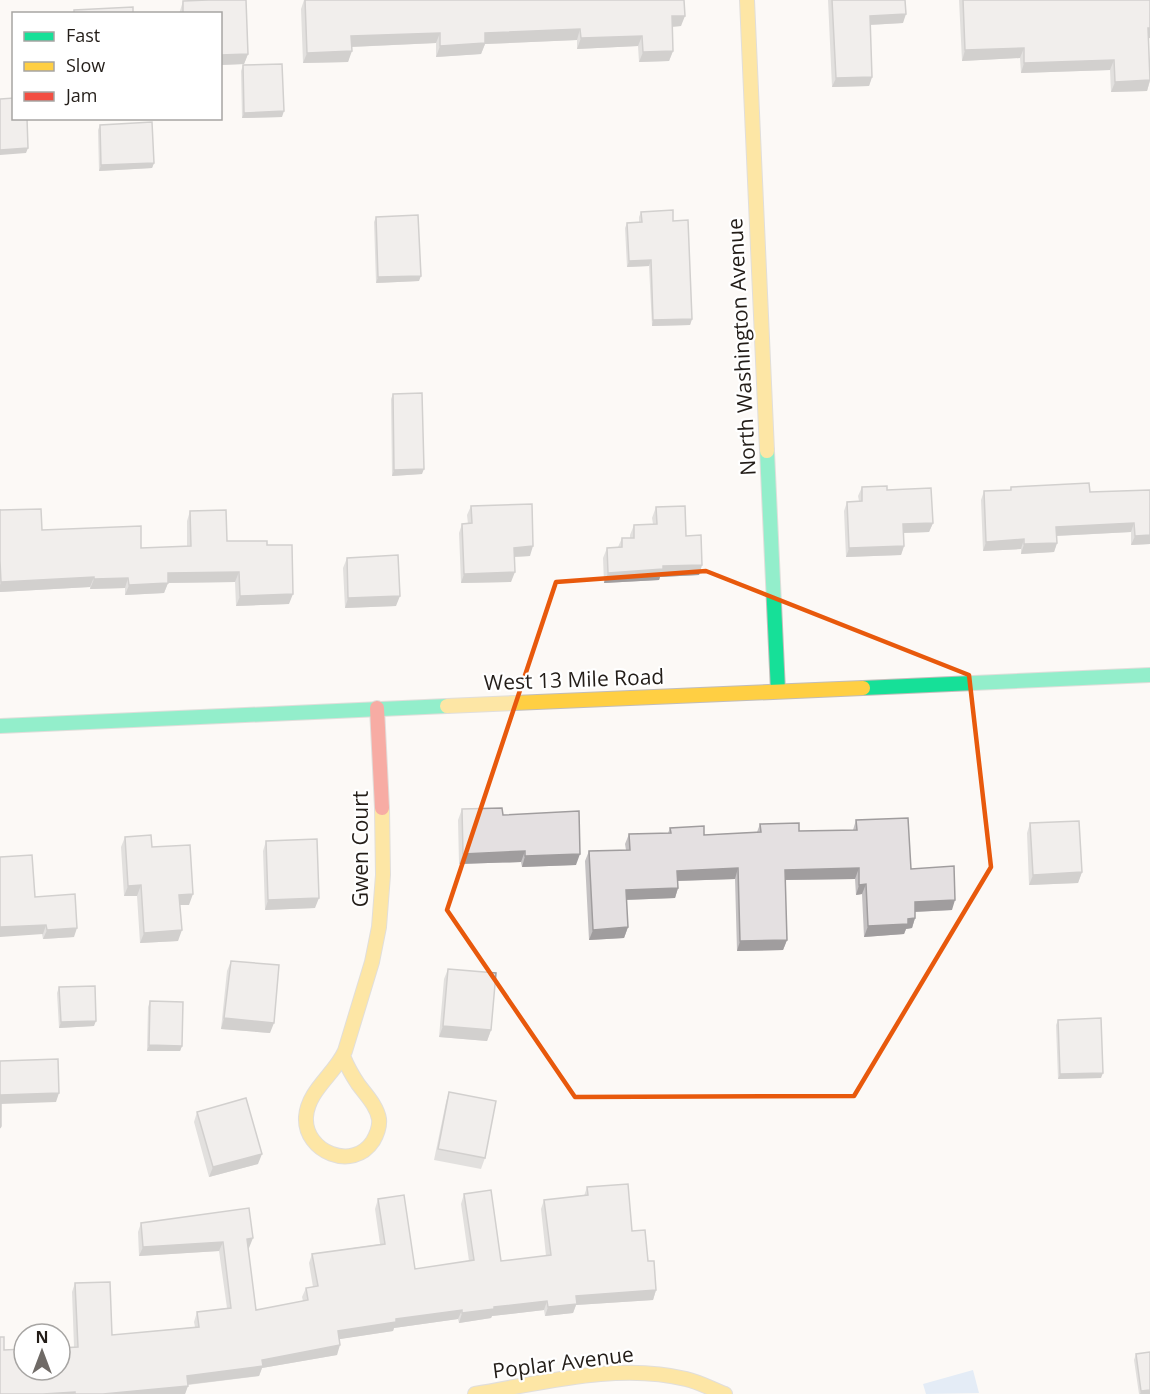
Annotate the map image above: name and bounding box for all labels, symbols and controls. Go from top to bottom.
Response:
legend [12,12,222,120]
text: Fast [66,23,100,47]
text: Slow [66,53,105,77]
text: Jam [64,83,98,107]
street label: North Washington Avenue [720,217,762,477]
street label: West 13 Mile Road [483,662,665,696]
street label: Gwen Court [346,791,374,907]
north arrow [12,1322,72,1382]
text: N [35,1326,49,1348]
street label: Poplar Avenue [491,1339,635,1385]

